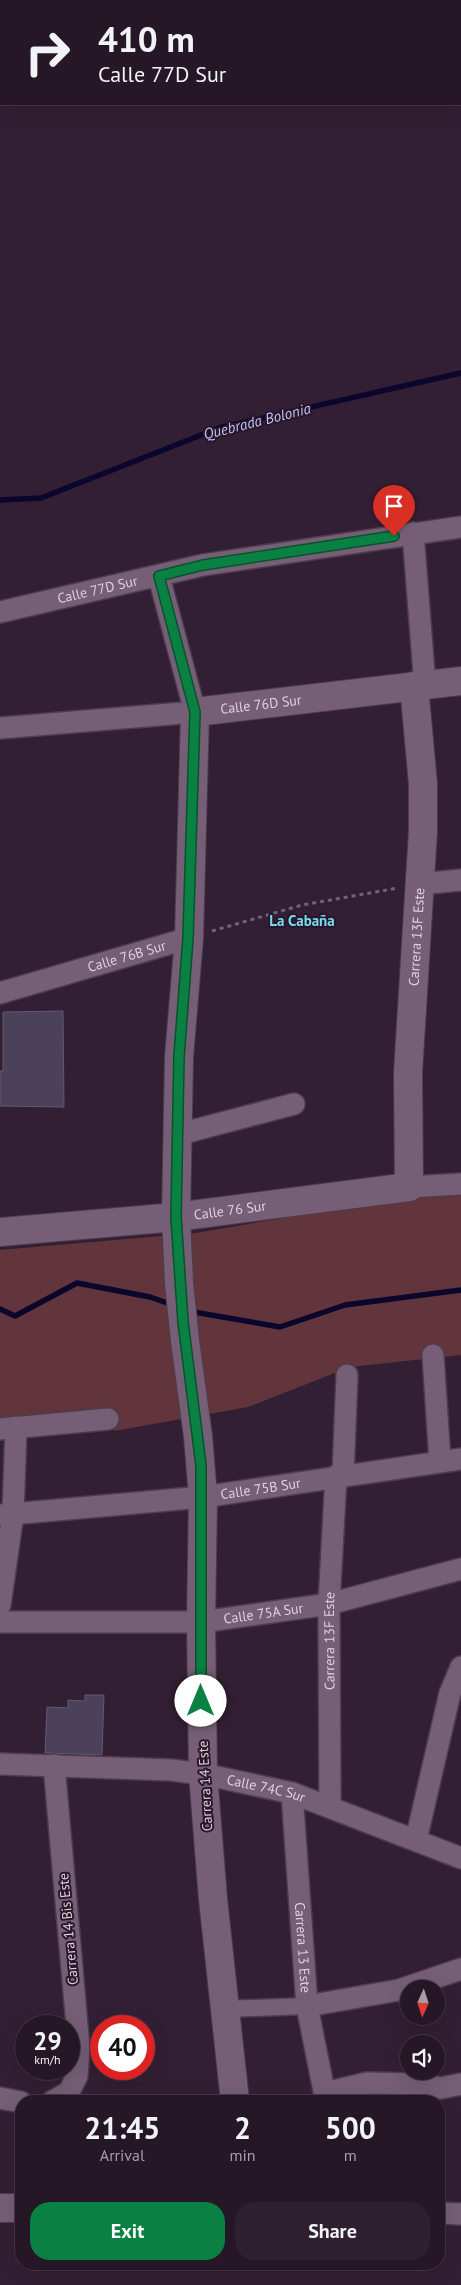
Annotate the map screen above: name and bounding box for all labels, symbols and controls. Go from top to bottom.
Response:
text: 410 m [98,16,195,62]
icon: right [15,20,80,85]
text: Calle 77D Sur [98,60,226,88]
water label: Quebrada Bolonia [201,398,313,443]
pin [373,485,415,536]
icon: arrive [380,492,408,520]
street label: Calle 77D Sur [56,571,139,607]
street label: Calle 76D Sur [219,691,303,718]
street label: Carrera 13F Este [404,887,428,986]
district label: La Cabaña [269,911,335,930]
street label: Calle 76B Sur [85,936,168,976]
street label: Calle 76 Sur [193,1196,267,1224]
street label: Calle 75B Sur [219,1474,302,1503]
street label: Carrera 13F Este [320,1591,339,1690]
street label: Calle 75A Sur [222,1599,305,1628]
position arrow [174,1674,226,1726]
street label: Carrera 14 Este [194,1740,216,1832]
street label: Calle 74C Sur [225,1770,308,1806]
street label: Carrera 14 Bis Este [54,1872,82,1986]
street label: Carrera 13 Este [291,1902,315,1994]
north arrow [400,1980,445,2025]
map controls [400,1980,445,2080]
speed limit sign: 40 [90,2015,155,2080]
text: 29 [33,2025,62,2057]
button: sound [400,2035,445,2080]
text: km/h [34,2052,61,2067]
text: 21:45 [84,2108,160,2147]
text: 2 [234,2108,251,2147]
text: 500 [325,2108,376,2147]
text: Arrival [100,2145,145,2165]
text: min [230,2145,256,2165]
text: m [344,2145,357,2165]
button: Exit [30,2202,225,2260]
button: Share [235,2202,430,2260]

